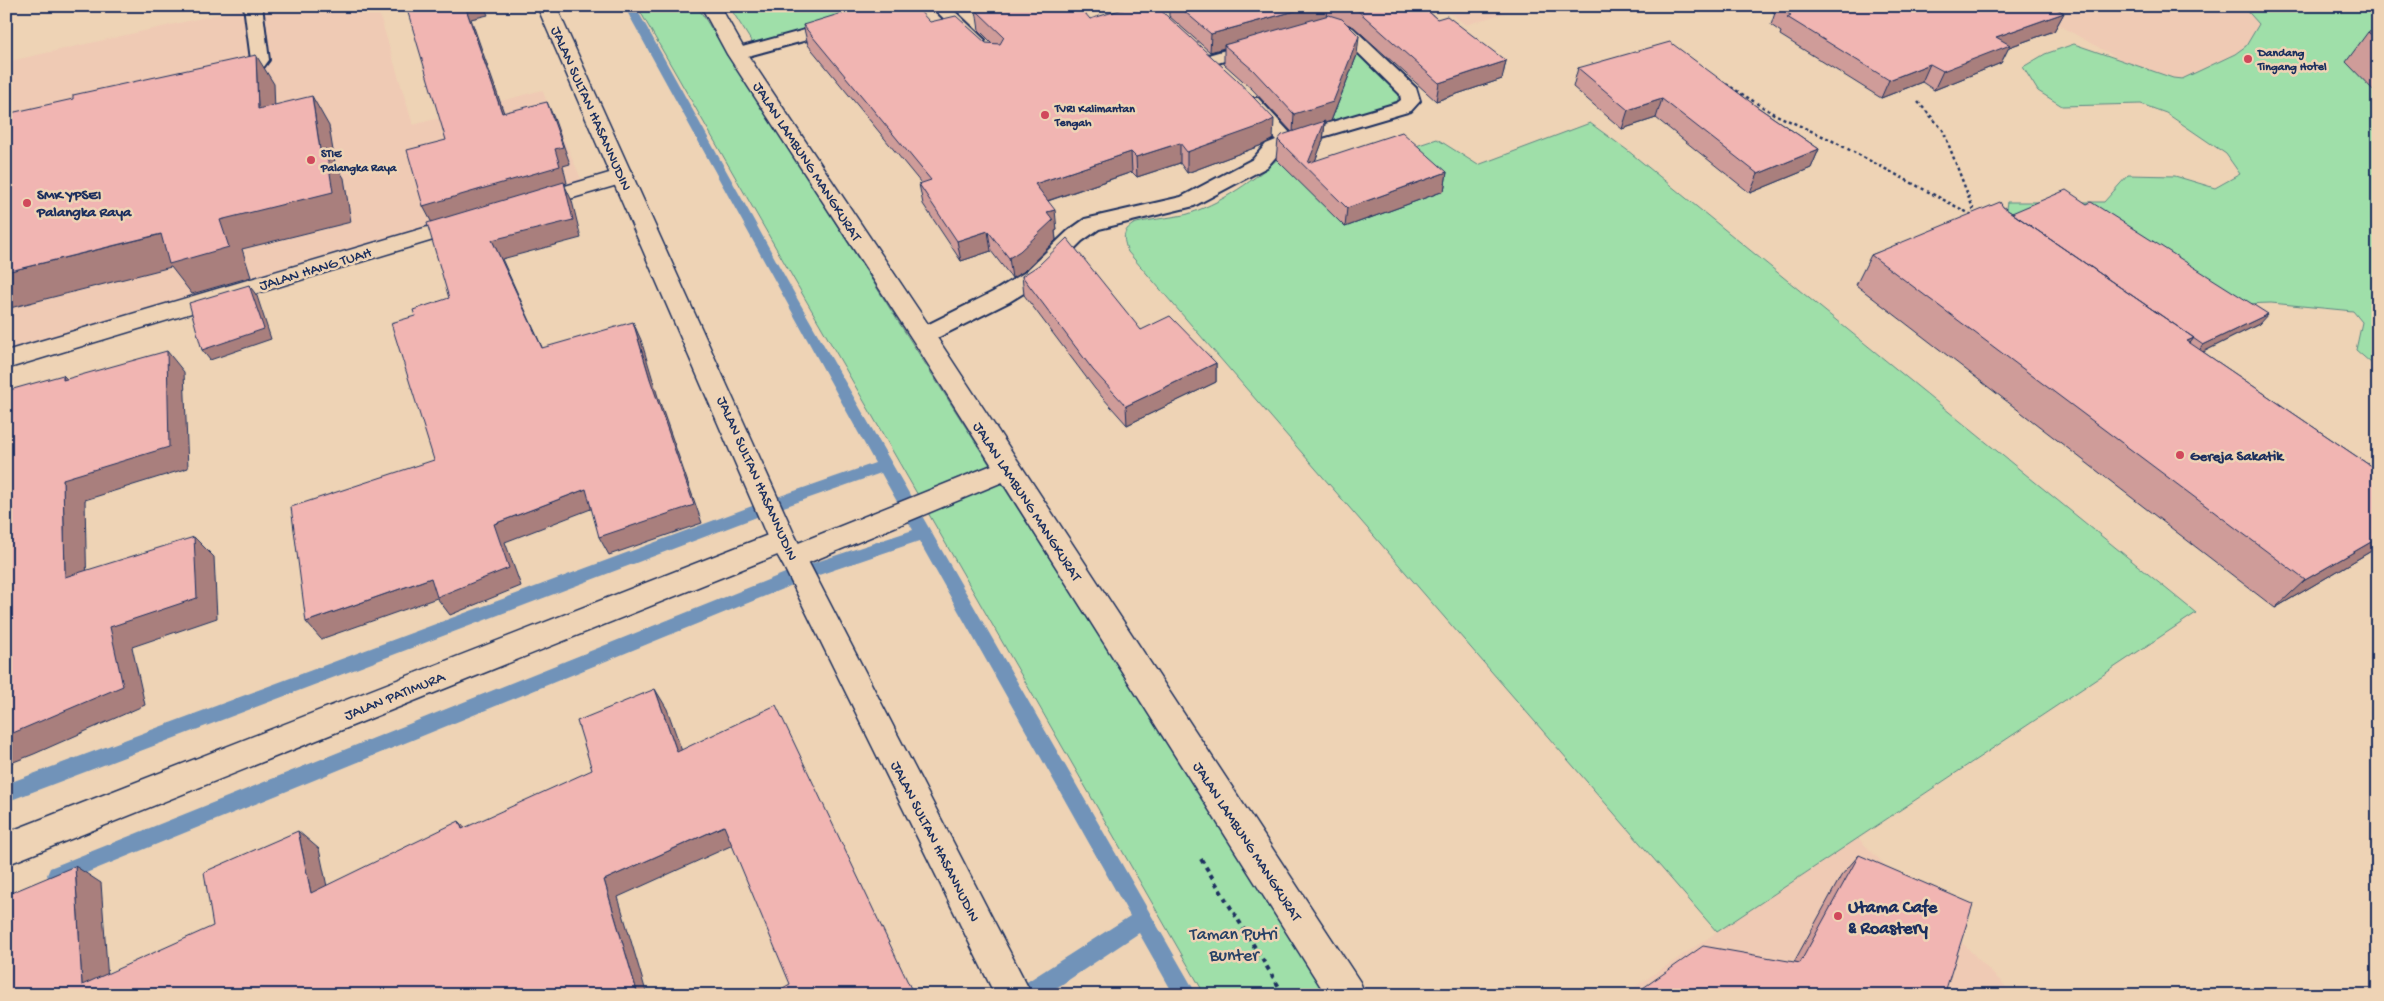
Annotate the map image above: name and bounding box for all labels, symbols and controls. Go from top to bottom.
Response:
street label: JALAN SULTAN HASANNUDIN [546,24,635,194]
place label: Dandang Tingang Hotel [2257,47,2327,75]
marker: Dandang Tingang Hotel [2242,53,2254,65]
street label: JALAN LAMBUNG MANGKURAT [748,79,865,246]
place label: TVRI Kalimantan Tengah [1054,103,1135,131]
marker: TVRI Kalimantan Tengah [1039,109,1051,121]
place label: STIE Palangka Raya [320,148,398,176]
marker: STIE Palangka Raya [305,154,317,166]
place label: SMK YPSEI Palangka Raya [36,187,132,222]
marker: SMK YPSEI Palangka Raya [21,197,33,209]
street label: JALAN HANG TUAH [257,244,374,296]
street label: JALAN SULTAN HASANNUDIN [712,394,801,564]
street label: JALAN LAMBUNG MANGKURAT [968,419,1085,586]
place label: Gereja Sakatik [2190,448,2285,466]
marker: Gereja Sakatik [2174,449,2186,461]
street label: JALAN PATIMURA [342,668,449,725]
street label: JALAN SULTAN HASANNUDIN [886,758,983,926]
street label: JALAN LAMBUNG MANGKURAT [1188,759,1305,926]
place label: Utama Cafe & Roastery [1848,898,1938,940]
marker: Utama Cafe & Roastery [1832,910,1844,922]
park label: Taman Putri Bunter [1189,925,1278,967]

